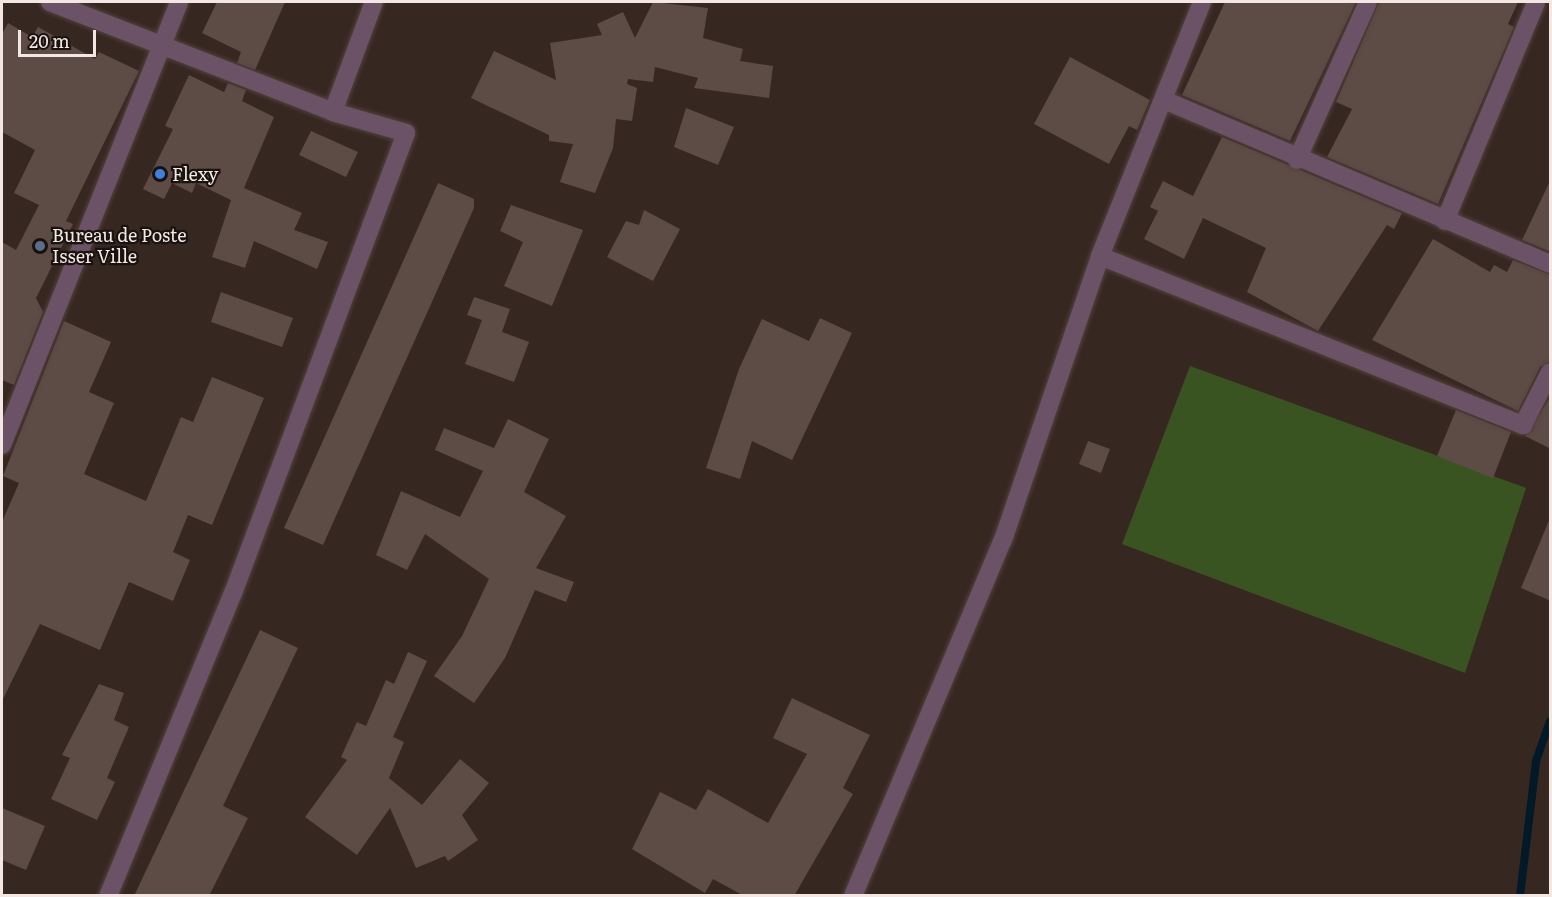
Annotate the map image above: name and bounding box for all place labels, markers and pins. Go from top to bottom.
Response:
place label: Flexy [172,163,218,185]
marker: Flexy [153,167,167,181]
place label: Bureau de Poste Isser Ville [52,225,187,268]
marker: Bureau de Poste Isser Ville [33,239,47,253]

